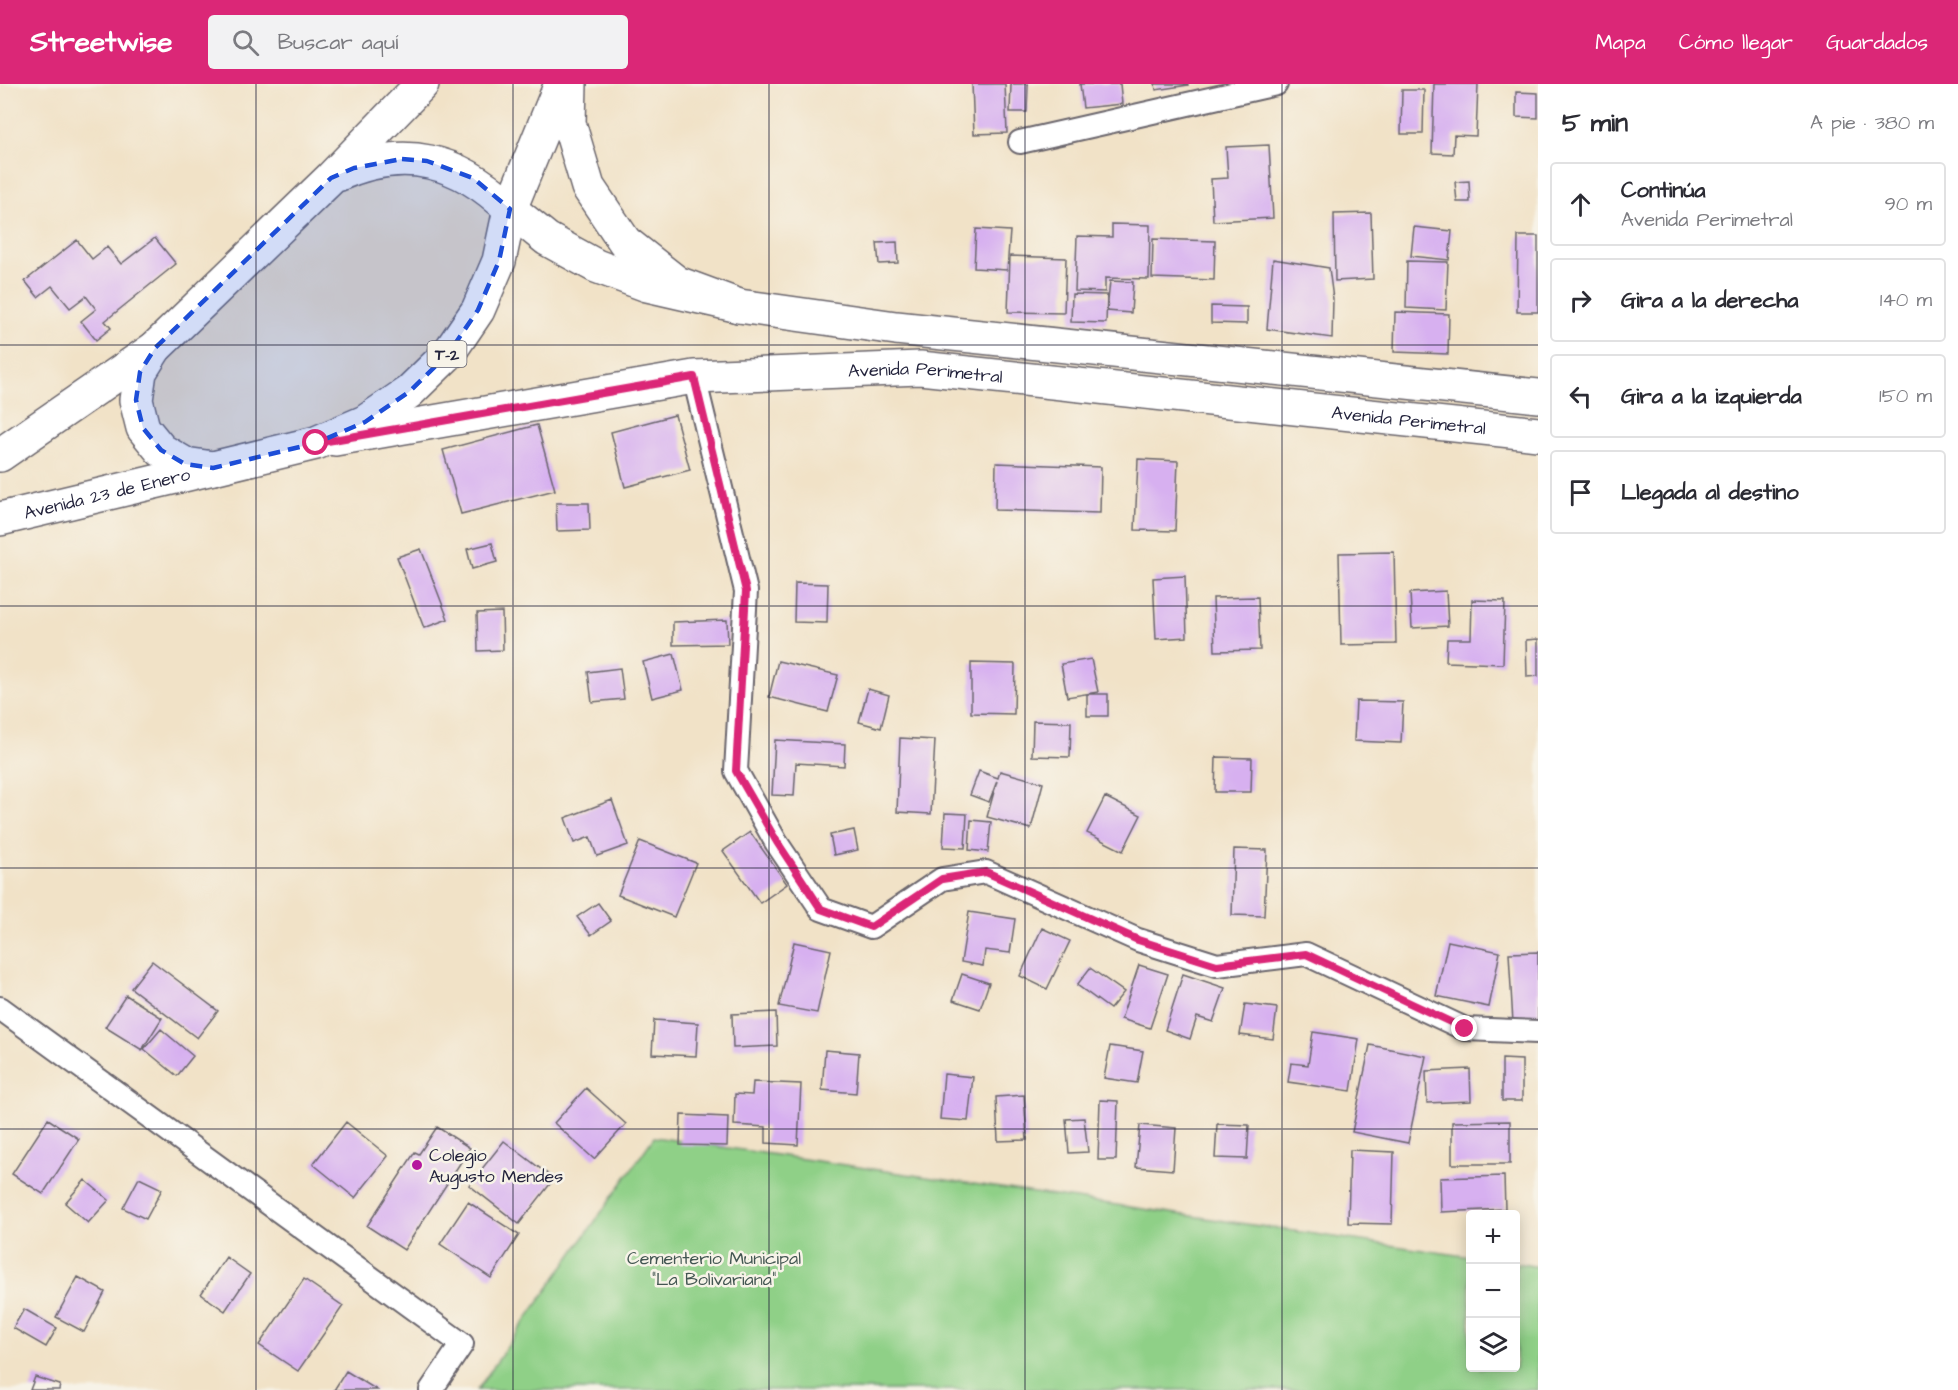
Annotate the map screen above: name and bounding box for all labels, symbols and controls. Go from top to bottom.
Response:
search box [208,15,628,69]
text: Streetwise [30,23,172,62]
icon: search [229,26,262,59]
text: Buscar aquí [277,27,398,58]
text: Mapa [1595,28,1646,57]
text: Cómo llegar [1679,28,1793,57]
text: Guardados [1826,28,1928,57]
text: 5 min [1562,105,1628,141]
text: A pie · 380 m [1810,109,1934,137]
text: Continúa [1621,175,1706,206]
icon: ahead [1564,188,1597,221]
text: 90 m [1884,190,1932,218]
text: Avenida Perimetral [1621,206,1793,234]
icon: right [1564,284,1597,317]
text: Gira a la derecha [1621,285,1798,316]
text: 140 m [1880,286,1932,314]
road number: T-2 [428,341,466,367]
street label: Avenida Perimetral [848,356,1004,390]
icon: left [1564,380,1597,413]
text: Gira a la izquierda [1621,381,1802,412]
text: 150 m [1879,382,1932,410]
street label: Avenida Perimetral [1330,400,1487,441]
route start [302,429,328,455]
street label: Avenida 23 de Enero [21,462,193,526]
icon: arrive [1564,476,1597,509]
text: Llegada al destino [1621,477,1799,508]
route end [1451,1015,1477,1041]
place label: Colegio Augusto Mendes [429,1143,563,1190]
marker: Colegio Augusto Mendes [410,1158,424,1172]
map controls [1466,1210,1520,1372]
button: + [1466,1210,1520,1264]
park label: Cementerio Municipal "La Bolivariana" [627,1246,801,1292]
button: − [1466,1264,1520,1318]
button: layers [1466,1318,1520,1372]

